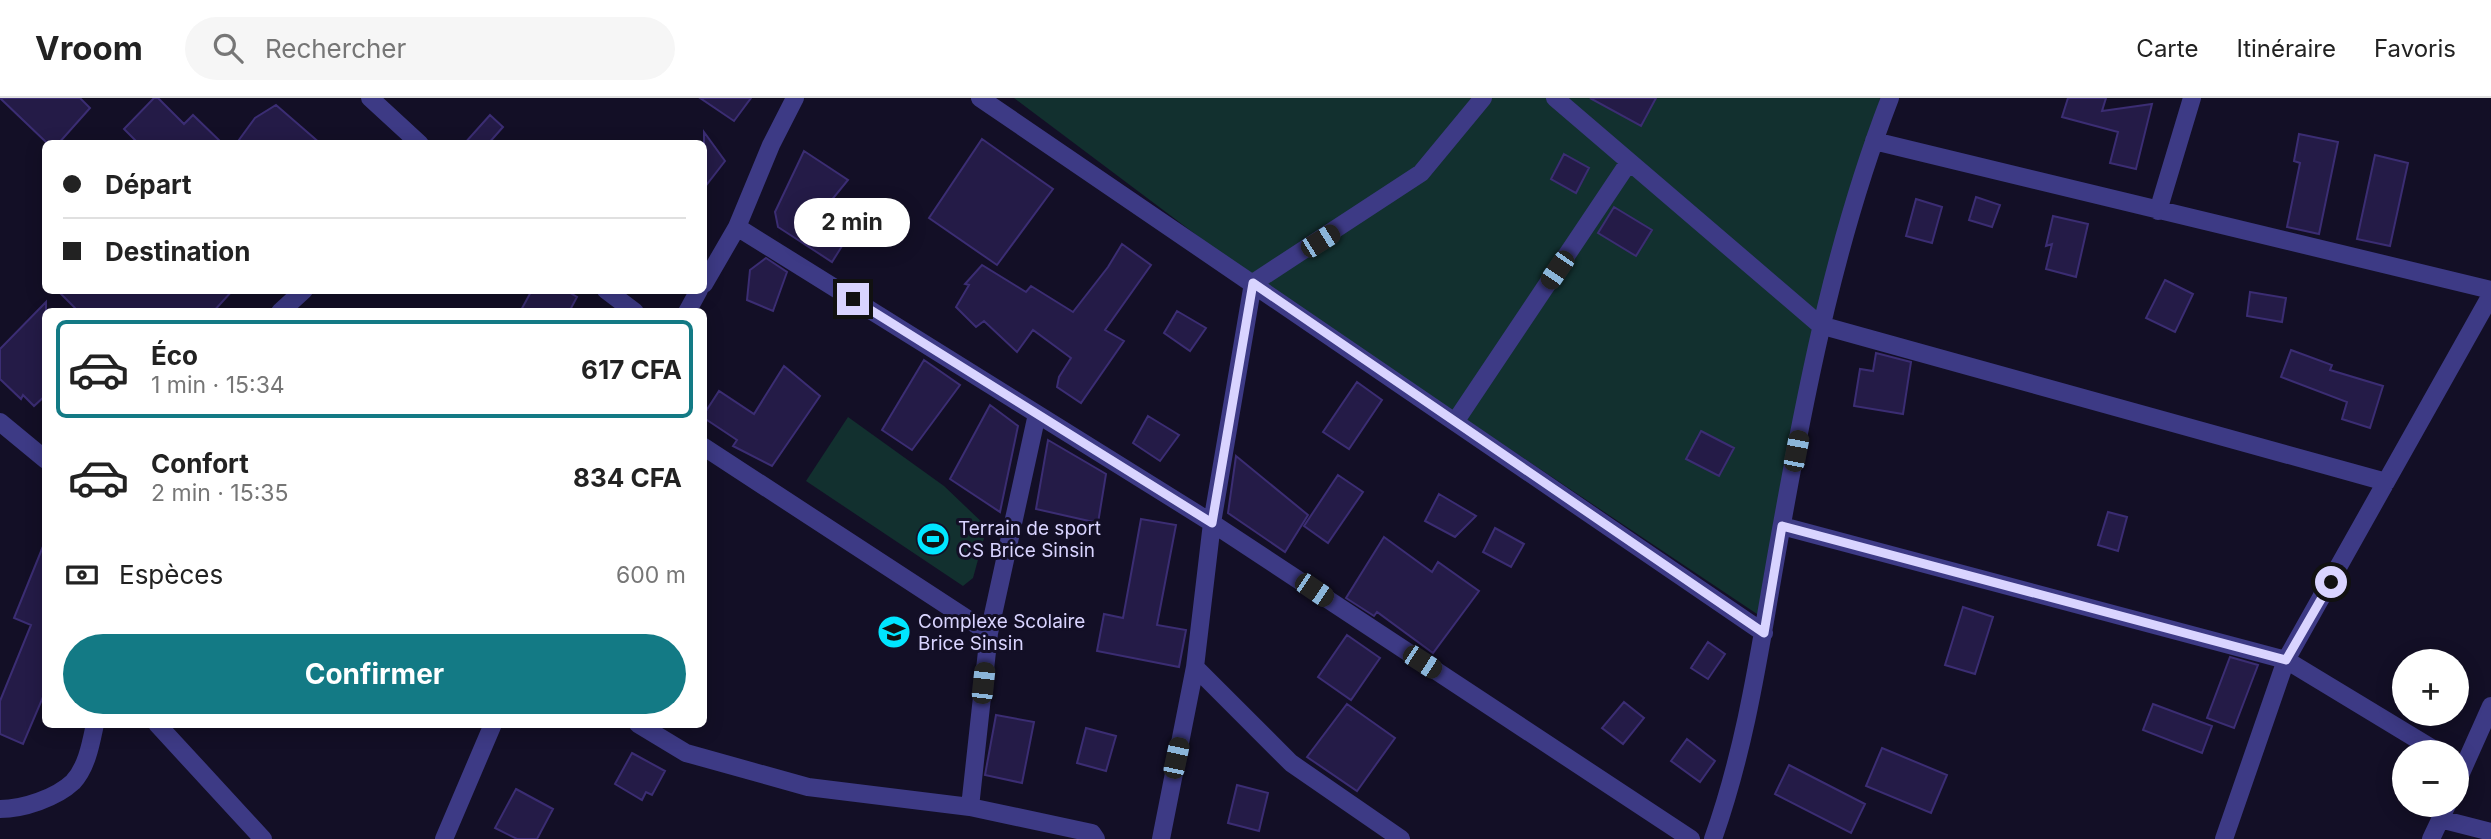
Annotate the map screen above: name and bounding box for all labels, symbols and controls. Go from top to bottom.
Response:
search box [185,17,675,80]
text: Vroom [35,28,143,68]
icon: search [209,29,247,67]
text: Rechercher [265,33,406,64]
text: Carte [2136,34,2198,63]
text: Itinéraire [2236,34,2336,63]
text: Favoris [2374,34,2456,63]
text: Départ [105,169,192,200]
callout: 2 min [795,198,911,246]
text: 2 min [821,208,883,236]
car [1297,221,1344,261]
text: Destination [105,236,250,267]
car [1537,247,1578,293]
route end [837,283,869,315]
icon: car [67,338,130,401]
text: Éco [151,340,198,371]
text: 617 CFA [581,354,682,385]
text: 1 min · 15:34 [151,371,285,399]
car [1782,428,1811,474]
icon: car [67,446,130,509]
text: Confort [151,448,249,479]
text: 834 CFA [573,462,682,493]
text: 2 min · 15:35 [151,479,289,507]
place label: Terrain de sport CS Brice Sinsin [958,517,1101,562]
sports icon: Terrain de sport CS Brice Sinsin [914,520,952,558]
icon: cash [63,556,101,594]
text: Espèces [119,559,223,590]
text: 600 m [616,561,686,589]
route start [2315,566,2347,598]
car [1291,570,1338,610]
place label: Complexe Scolaire Brice Sinsin [918,610,1085,655]
school or university icon: Complexe Scolaire Brice Sinsin [875,613,913,651]
button: Confirmer [63,634,686,714]
car [1399,642,1446,682]
map controls [2392,649,2469,817]
button: + [2392,649,2469,726]
car [971,661,996,705]
car [1162,735,1191,781]
button: − [2392,740,2469,817]

